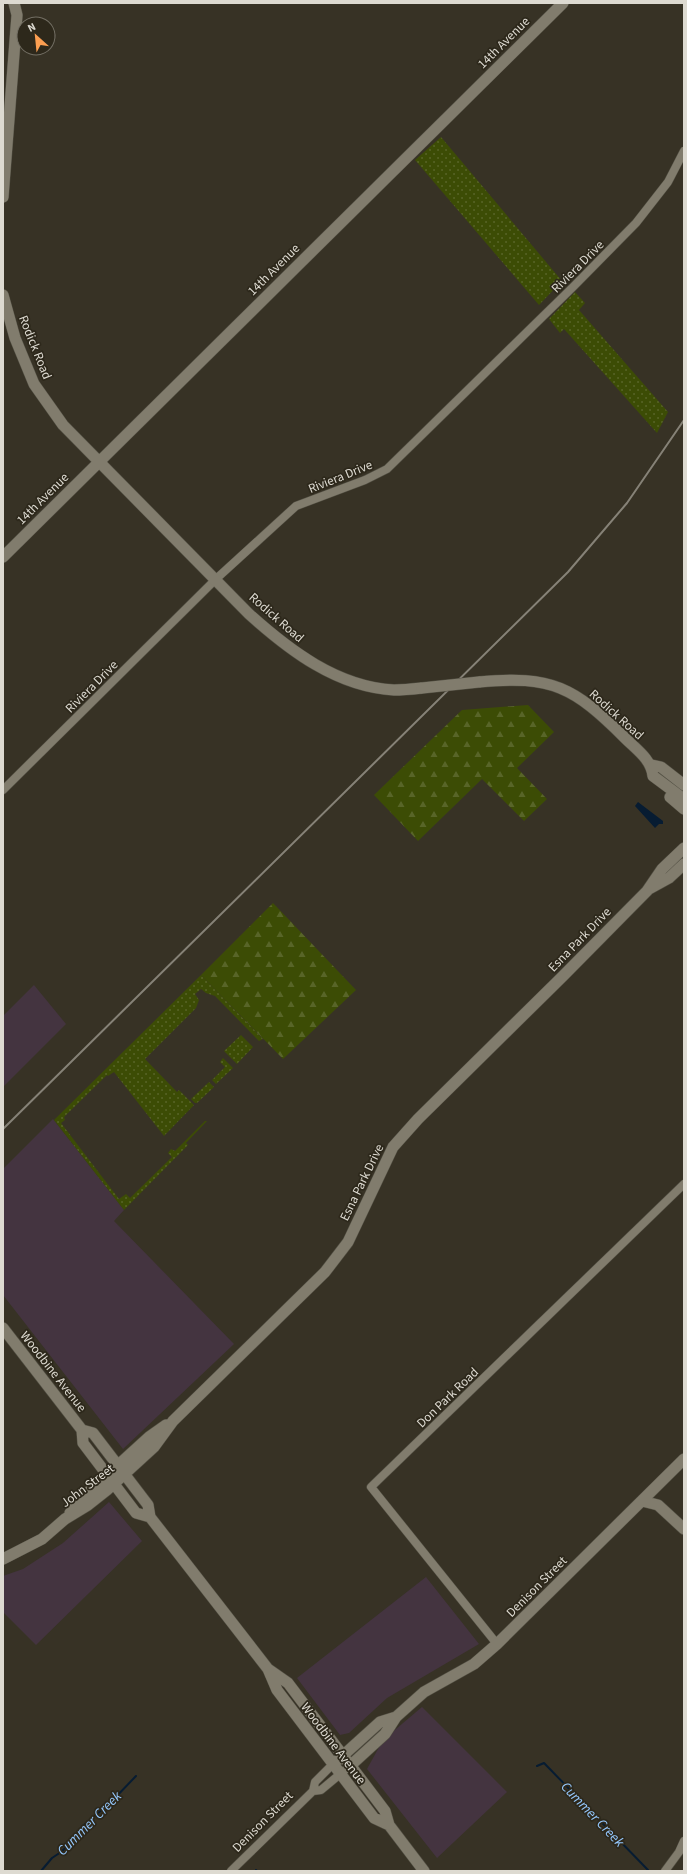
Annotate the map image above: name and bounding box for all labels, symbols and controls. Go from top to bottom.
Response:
street label: 14th Avenue [474,13,534,73]
north arrow [16,16,56,56]
text: N [25,19,38,36]
street label: Riviera Drive [547,236,608,297]
street label: 14th Avenue [244,240,304,300]
street label: Rodick Road [14,313,56,382]
street label: Riviera Drive [306,456,375,498]
street label: 14th Avenue [13,469,73,529]
street label: Rodick Road [245,589,308,647]
street label: Riviera Drive [61,656,122,717]
street label: Rodick Road [585,685,647,744]
street label: Esna Park Drive [544,903,615,976]
street label: Esna Park Drive [335,1141,388,1224]
street label: Woodbine Avenue [16,1327,91,1416]
street label: Don Park Road [413,1364,483,1432]
street label: John Street [57,1459,119,1512]
street label: Denison Street [502,1552,572,1621]
street label: Woodbine Avenue [296,1699,370,1788]
water label: Cummer Creek [556,1778,629,1852]
water label: Cummer Creek [53,1787,127,1860]
street label: Denison Street [228,1787,298,1856]

